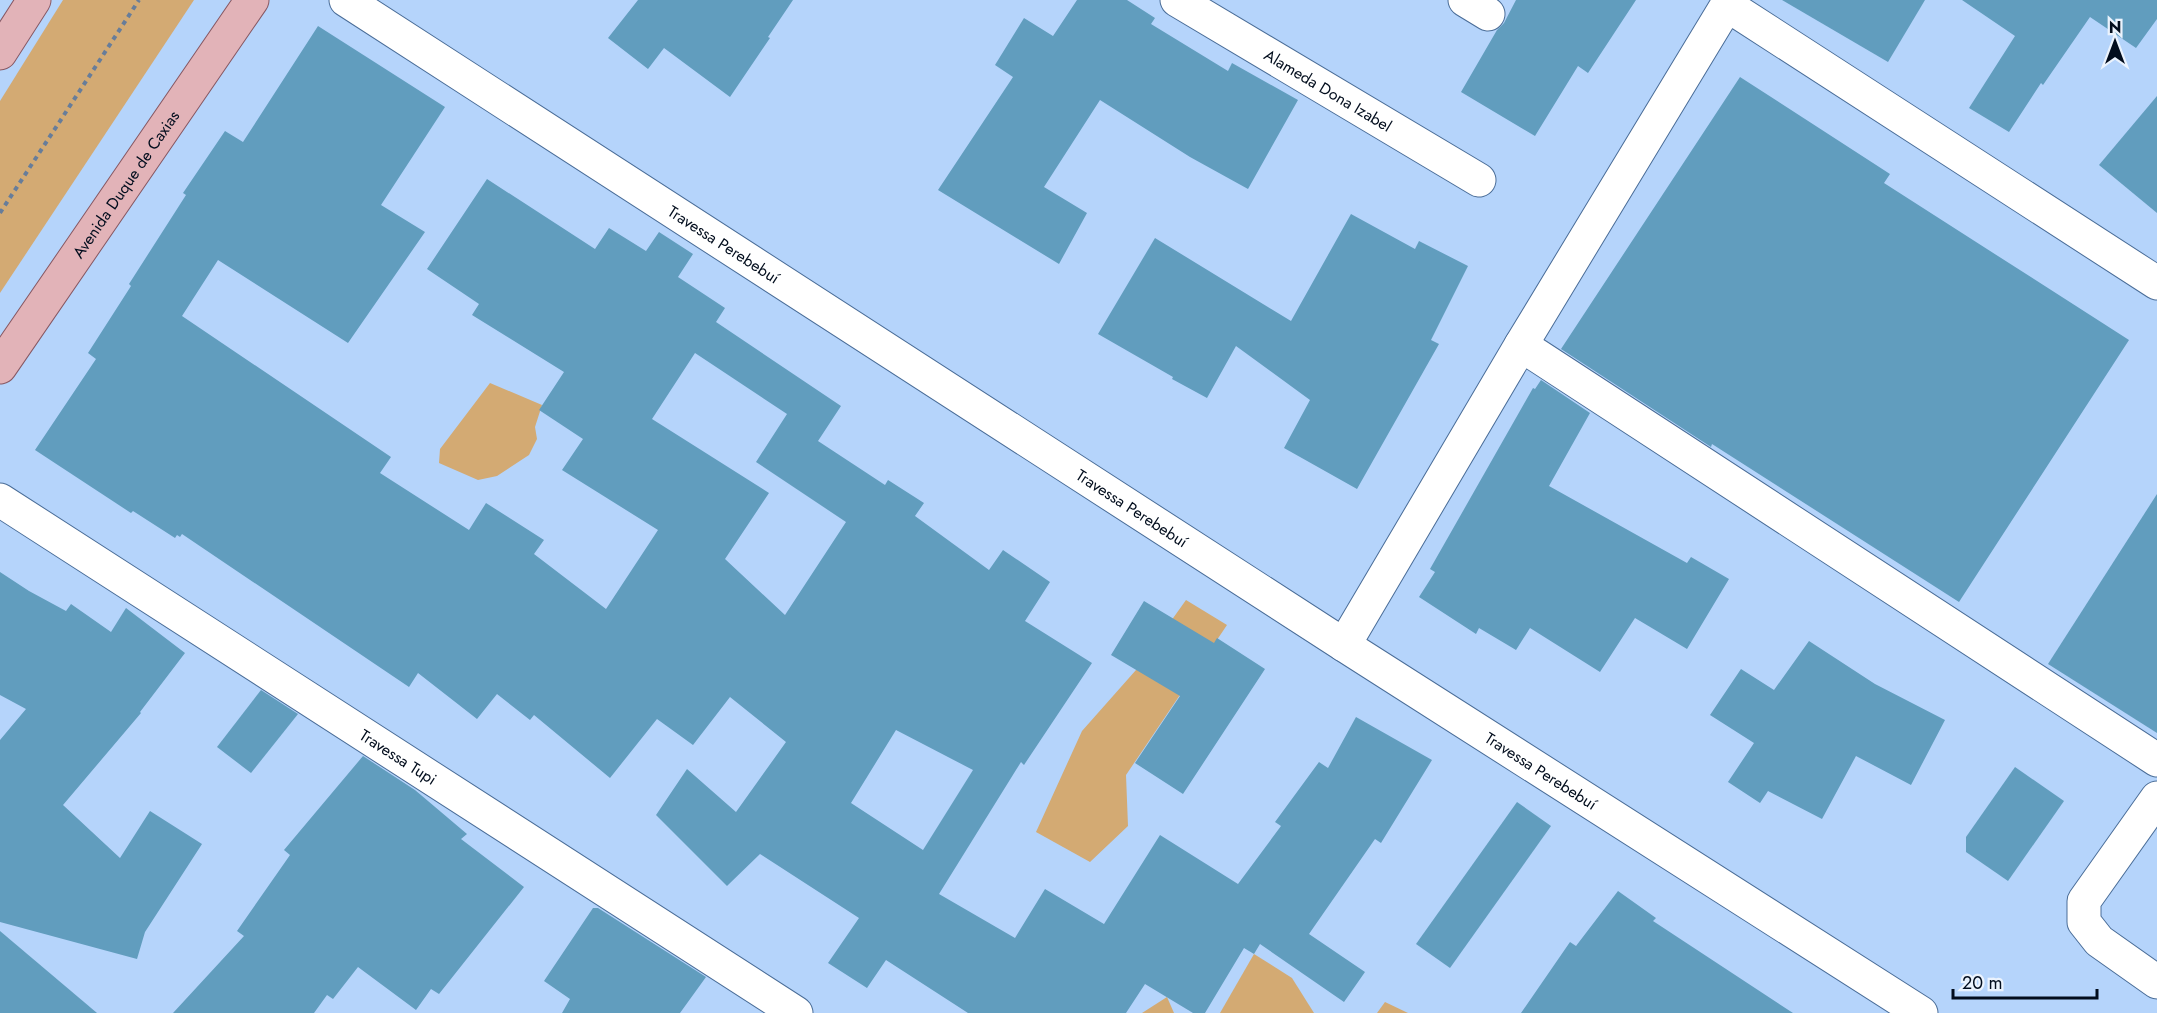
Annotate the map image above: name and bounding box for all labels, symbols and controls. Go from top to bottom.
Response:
north arrow [2085,12,2145,72]
text: N [2109,16,2121,39]
street label: Alameda Dona Izabel [1260,44,1396,138]
street label: Avenida Duque de Caxias [67,106,185,263]
street label: Travessa Perebebuí [663,200,785,290]
street label: Travessa Perebebuí [1071,464,1193,554]
street label: Travessa Tupi [355,724,441,791]
street label: Travessa Perebebuí [1480,727,1602,816]
scale bar [1953,962,2097,1000]
text: 20 m [1962,970,2002,996]

